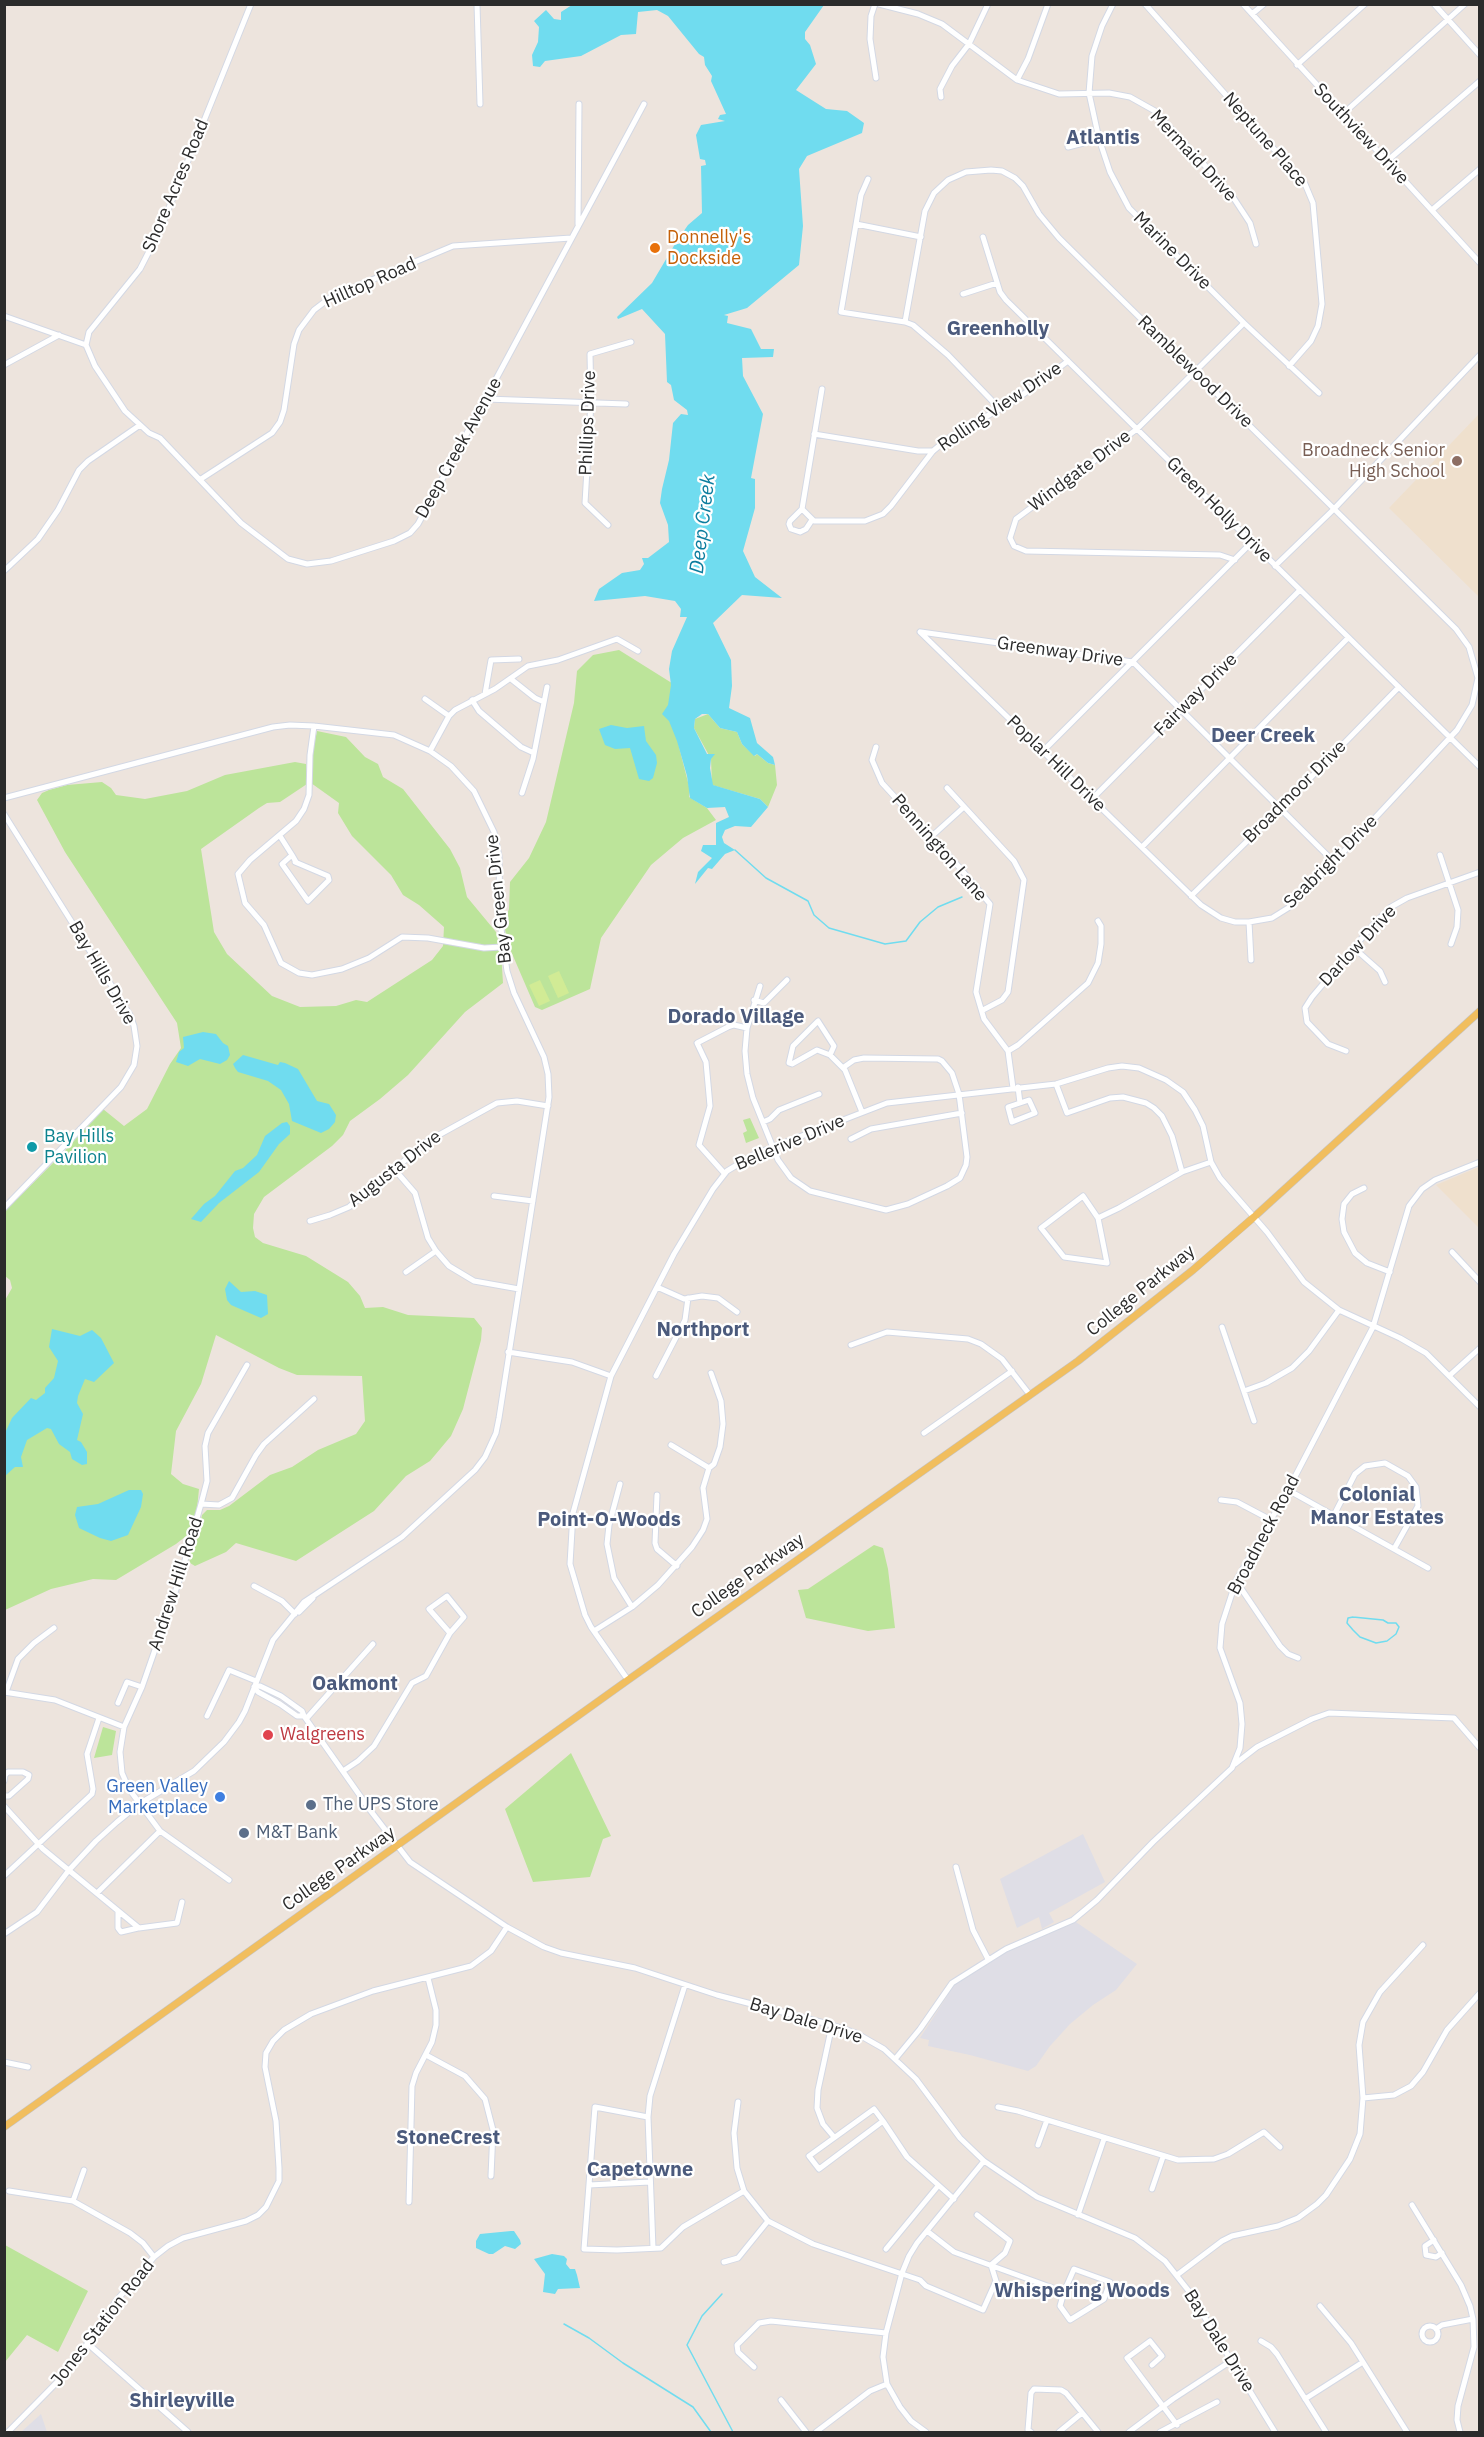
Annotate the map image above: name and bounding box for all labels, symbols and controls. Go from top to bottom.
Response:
street label: Southview Drive [1309,79,1413,189]
street label: Neptune Place [1218,88,1312,192]
street label: Mermaid Drive [1145,106,1241,206]
street label: Shore Acres Road [138,116,214,256]
district label: Atlantis [1066,126,1140,150]
street label: Marine Drive [1128,207,1216,295]
place label: Donnelly's Dockside [667,227,751,270]
marker: Donnelly's Dockside [648,241,662,255]
street label: Hilltop Road [320,253,420,313]
street label: Ramblewood Drive [1133,311,1257,433]
district label: Greenholly [947,317,1049,341]
street label: Rolling View Drive [934,358,1066,456]
street label: Phillips Drive [575,370,601,476]
street label: Deep Creek Avenue [411,374,507,522]
street label: Windgate Drive [1025,426,1135,516]
place label: Broadneck Senior High School [1302,440,1445,482]
street label: Green Holly Drive [1162,453,1276,567]
marker: Broadneck Senior High School [1450,454,1464,468]
water label: Deep Creek [685,473,721,575]
street label: Greenway Drive [996,632,1124,672]
street label: Fairway Drive [1150,649,1242,741]
street label: Poplar Hill Drive [1002,711,1110,817]
district label: Deer Creek [1211,724,1315,748]
street label: Broadmoor Drive [1239,736,1351,848]
street label: Pennington Lane [887,790,991,906]
street label: Seabright Drive [1280,811,1382,913]
street label: Bay Green Drive [481,833,517,965]
street label: Darlow Drive [1315,901,1401,991]
street label: Bay Hills Drive [64,917,140,1029]
district label: Dorado Village [668,1005,804,1029]
street label: Bellerive Drive [732,1110,848,1176]
place label: Bay Hills Pavilion [44,1126,114,1168]
street label: Augusta Drive [344,1126,446,1212]
marker: Bay Hills Pavilion [25,1140,39,1154]
street label: College Parkway [1083,1241,1199,1341]
district label: Northport [657,1318,749,1342]
street label: Broadneck Road [1223,1471,1305,1599]
district label: Colonial Manor Estates [1310,1483,1444,1530]
district label: Point-O-Woods [537,1508,681,1532]
street label: Andrew Hill Road [144,1514,208,1654]
street label: College Parkway [687,1529,809,1623]
district label: Oakmont [312,1672,398,1696]
place label: Walgreens [280,1724,365,1746]
marker: Walgreens [261,1728,275,1742]
place label: Green Valley Marketplace [106,1776,208,1818]
marker: Green Valley Marketplace [213,1790,227,1804]
place label: The UPS Store [323,1794,439,1816]
marker: The UPS Store [304,1798,318,1812]
place label: M&T Bank [256,1822,338,1844]
street label: College Parkway [278,1822,400,1916]
marker: M&T Bank [237,1826,251,1840]
street label: Bay Dale Drive [747,1994,865,2048]
district label: StoneCrest [396,2126,500,2150]
district label: Capetowne [587,2158,693,2182]
street label: Jones Station Road [47,2255,159,2391]
district label: Whispering Woods [994,2279,1170,2303]
street label: Bay Dale Drive [1179,2286,1259,2396]
district label: Shirleyville [129,2389,235,2413]

